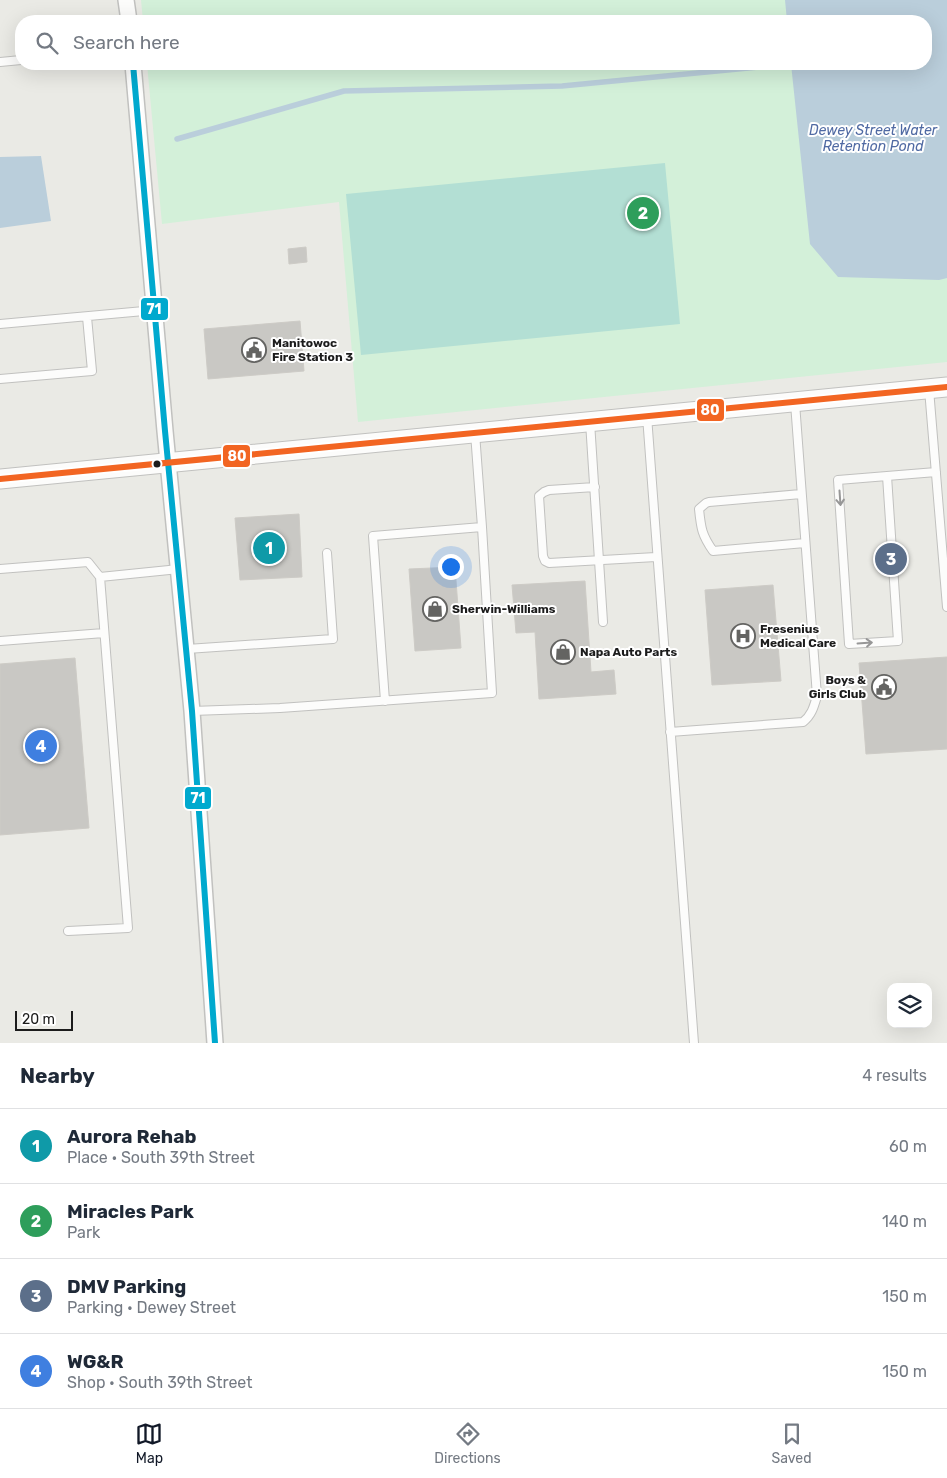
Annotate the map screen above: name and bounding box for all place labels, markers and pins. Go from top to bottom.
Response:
pin: 2 [627,194,659,232]
place label: Manitowoc Fire Station 3 [272,336,353,364]
public building icon: Manitowoc Fire Station 3 [241,337,267,363]
unlabelled marker [152,459,162,469]
pin: 1 [253,529,285,567]
pin: 3 [875,540,907,578]
shop icon: Sherwin-Williams [422,596,448,622]
place label: Sherwin-Williams [452,602,556,616]
place label: Fresenius Medical Care [760,622,836,650]
hospital icon: Fresenius Medical Care [730,623,756,649]
shop icon: Napa Auto Parts [550,639,576,665]
place label: Napa Auto Parts [580,645,677,659]
place label: Boys & Girls Club [809,673,866,701]
public building icon: Boys & Girls Club [871,674,897,700]
pin: 4 [25,727,57,765]

